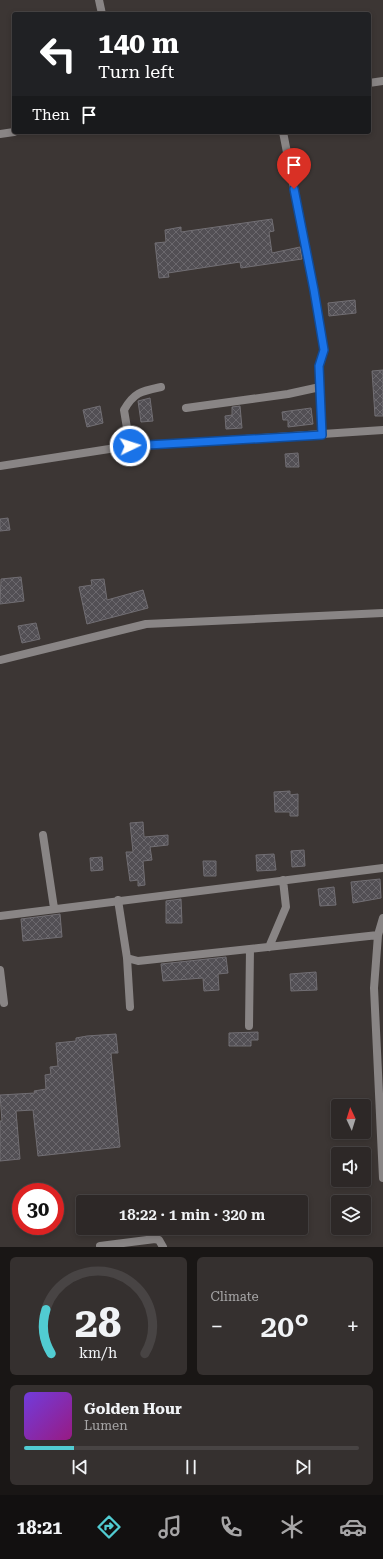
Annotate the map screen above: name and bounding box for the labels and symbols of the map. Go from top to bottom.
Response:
pin [277,148,311,189]
position arrow [109,425,151,467]
north arrow [331,1099,371,1139]
speed limit sign: 30 [12,1183,64,1235]

